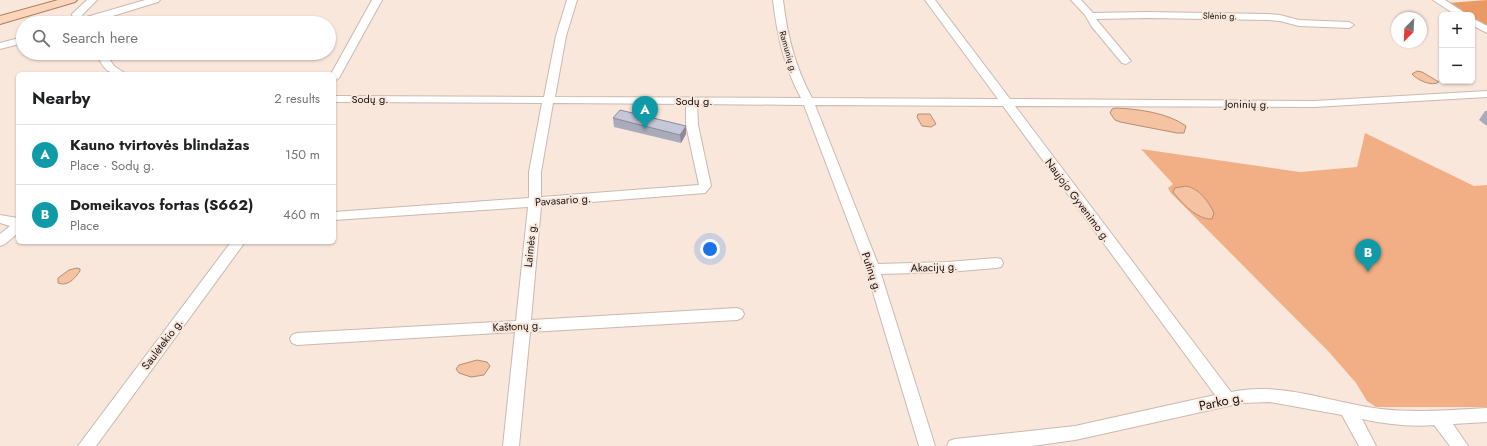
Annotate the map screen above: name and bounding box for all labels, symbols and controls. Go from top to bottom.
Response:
street label: Slėnio g. [1203,9,1237,22]
north arrow [1391,12,1427,48]
map controls [1439,12,1475,84]
button: + [1439,12,1475,48]
search box [16,16,336,60]
icon: search [30,27,52,49]
text: Search here [62,27,138,49]
street label: Ramunių g. [776,29,801,75]
button: − [1439,48,1475,84]
text: Nearby [32,86,90,110]
text: 2 results [274,89,320,108]
street label: Sodų g. [352,91,388,107]
street label: Sodų g. [676,93,712,109]
pin: A [632,96,658,129]
street label: Joninių g. [1223,96,1269,112]
text: Kauno tvirtovės blindažas [70,134,249,156]
text: A [40,145,50,164]
text: 150 m [285,145,320,164]
street label: Naujojo Gyvenimo g. [1041,155,1115,245]
text: Place · Sodų g. [70,156,155,175]
street label: Pavasario g. [534,190,592,210]
text: Domeikavos fortas (S662) [70,194,253,216]
text: B [41,205,49,224]
text: 460 m [283,205,320,224]
text: Place [70,216,99,235]
street label: Laimės g. [520,222,540,268]
your location [700,239,720,259]
pin: B [1355,239,1381,272]
street label: Putinų g. [858,250,886,294]
street label: Akacijų g. [910,258,958,276]
street label: Saulėtekio g. [138,315,186,373]
street label: Kaštonų g. [492,317,542,335]
street label: Parko g. [1197,387,1245,415]

